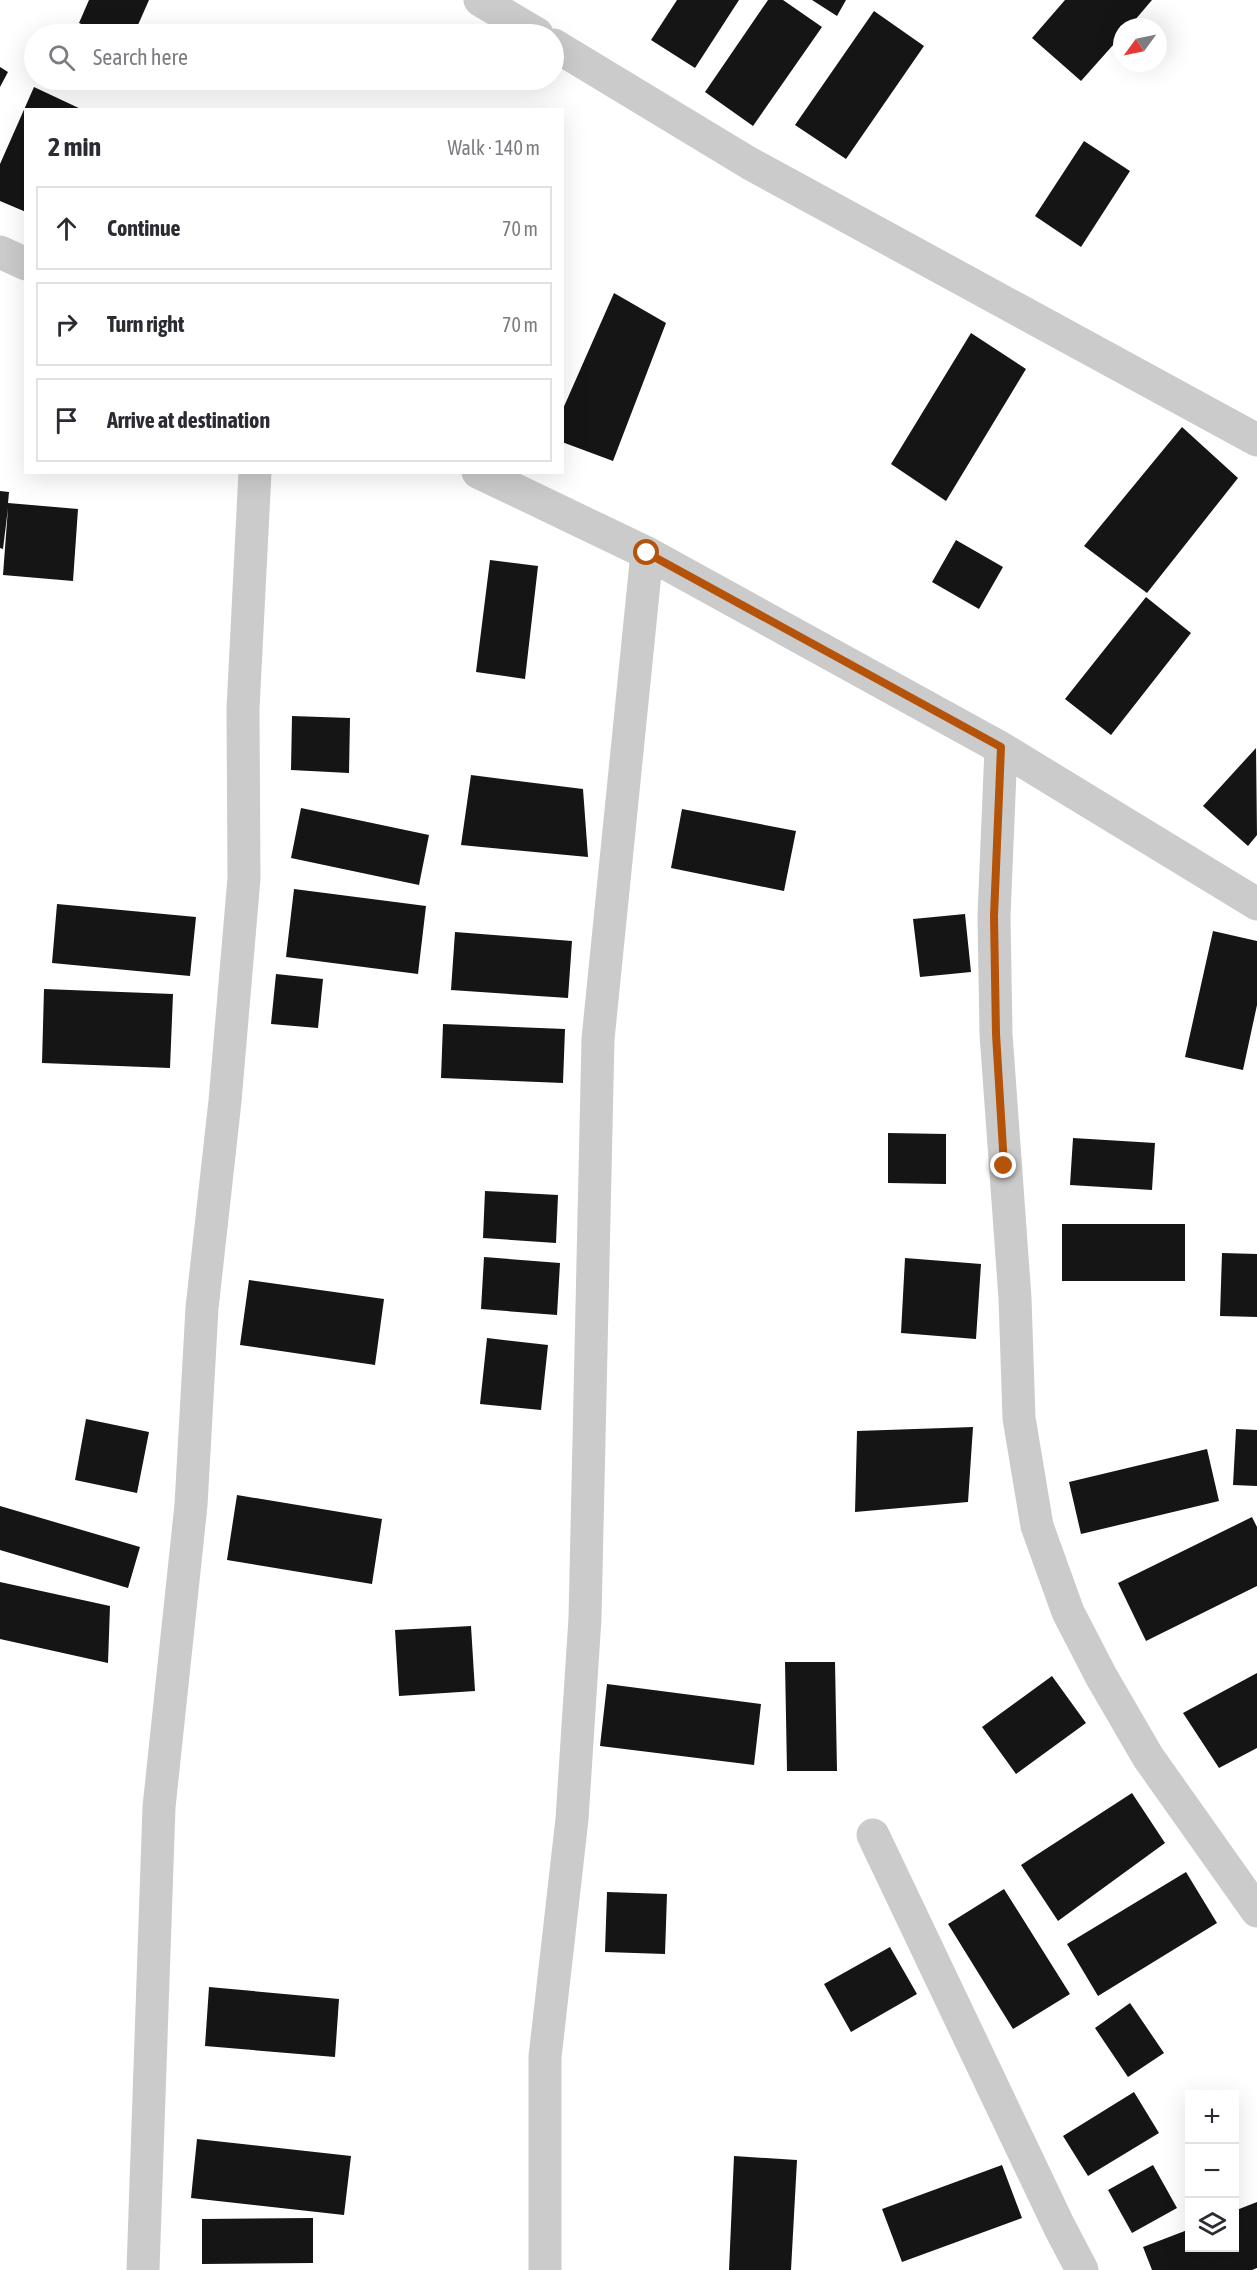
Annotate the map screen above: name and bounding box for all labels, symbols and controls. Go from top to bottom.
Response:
north arrow [1113,18,1167,72]
search box [24,24,564,90]
icon: search [45,41,78,74]
text: Search here [93,44,188,70]
text: 2 min [48,132,101,162]
text: Walk · 140 m [448,136,540,159]
icon: ahead [50,212,83,245]
text: Continue [107,215,181,241]
text: 70 m [502,217,538,240]
icon: right [50,308,83,341]
text: Turn right [107,311,184,337]
text: 70 m [502,313,538,336]
icon: arrive [50,404,83,437]
text: Arrive at destination [107,407,270,433]
route start [633,539,659,565]
route end [990,1152,1016,1178]
map controls [1185,2090,1239,2252]
button: + [1185,2090,1239,2144]
button: − [1185,2144,1239,2198]
button: layers [1185,2198,1239,2252]

